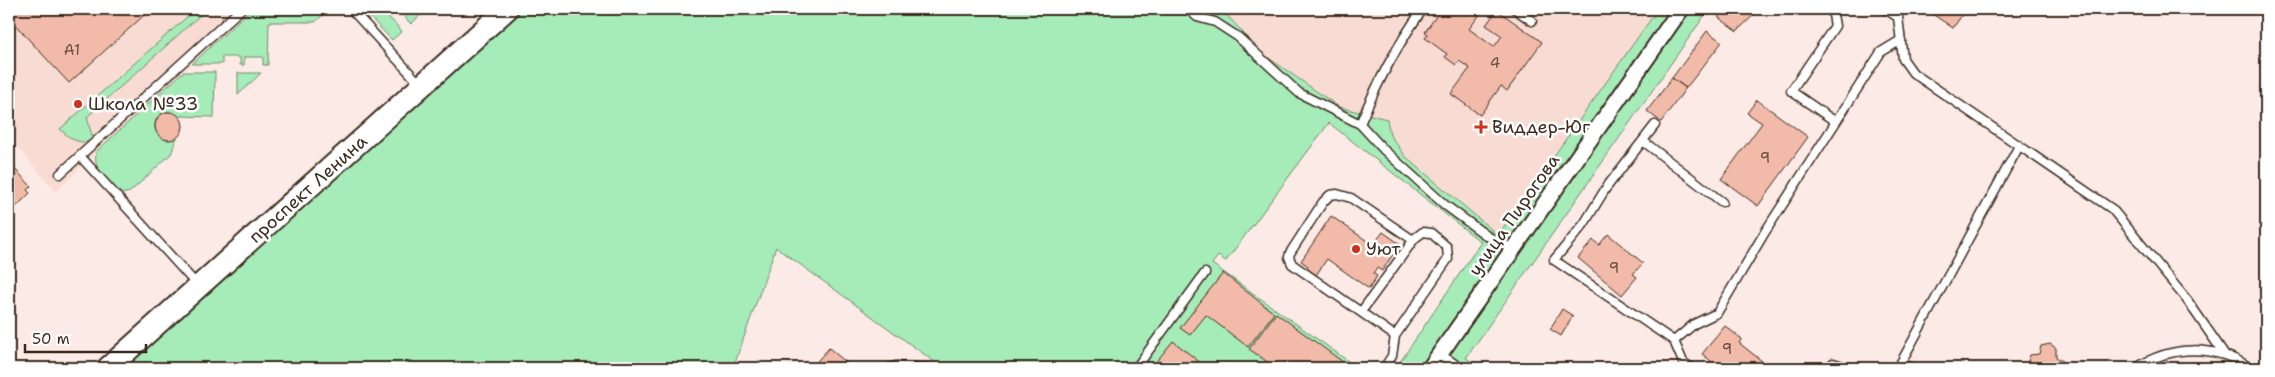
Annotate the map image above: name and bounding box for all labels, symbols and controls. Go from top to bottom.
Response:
house number: А1 [64,40,80,60]
house number: 4 [1490,53,1500,73]
place label: Школа №33 [88,92,198,116]
marker: Школа №33 [72,98,84,110]
place label: Виддер-Юг [1492,115,1590,139]
marker: Виддер-Юг [1474,120,1488,134]
street label: проспект Ленина [244,129,372,249]
house number: 9 [1760,148,1770,168]
street label: улица Пирогова [1463,149,1565,281]
place label: Уют [1366,237,1401,261]
marker: Уют [1350,243,1362,255]
house number: 9 [1609,258,1619,278]
scale bar [25,322,146,354]
text: 50 m [32,329,70,349]
house number: 9 [1722,339,1732,359]

